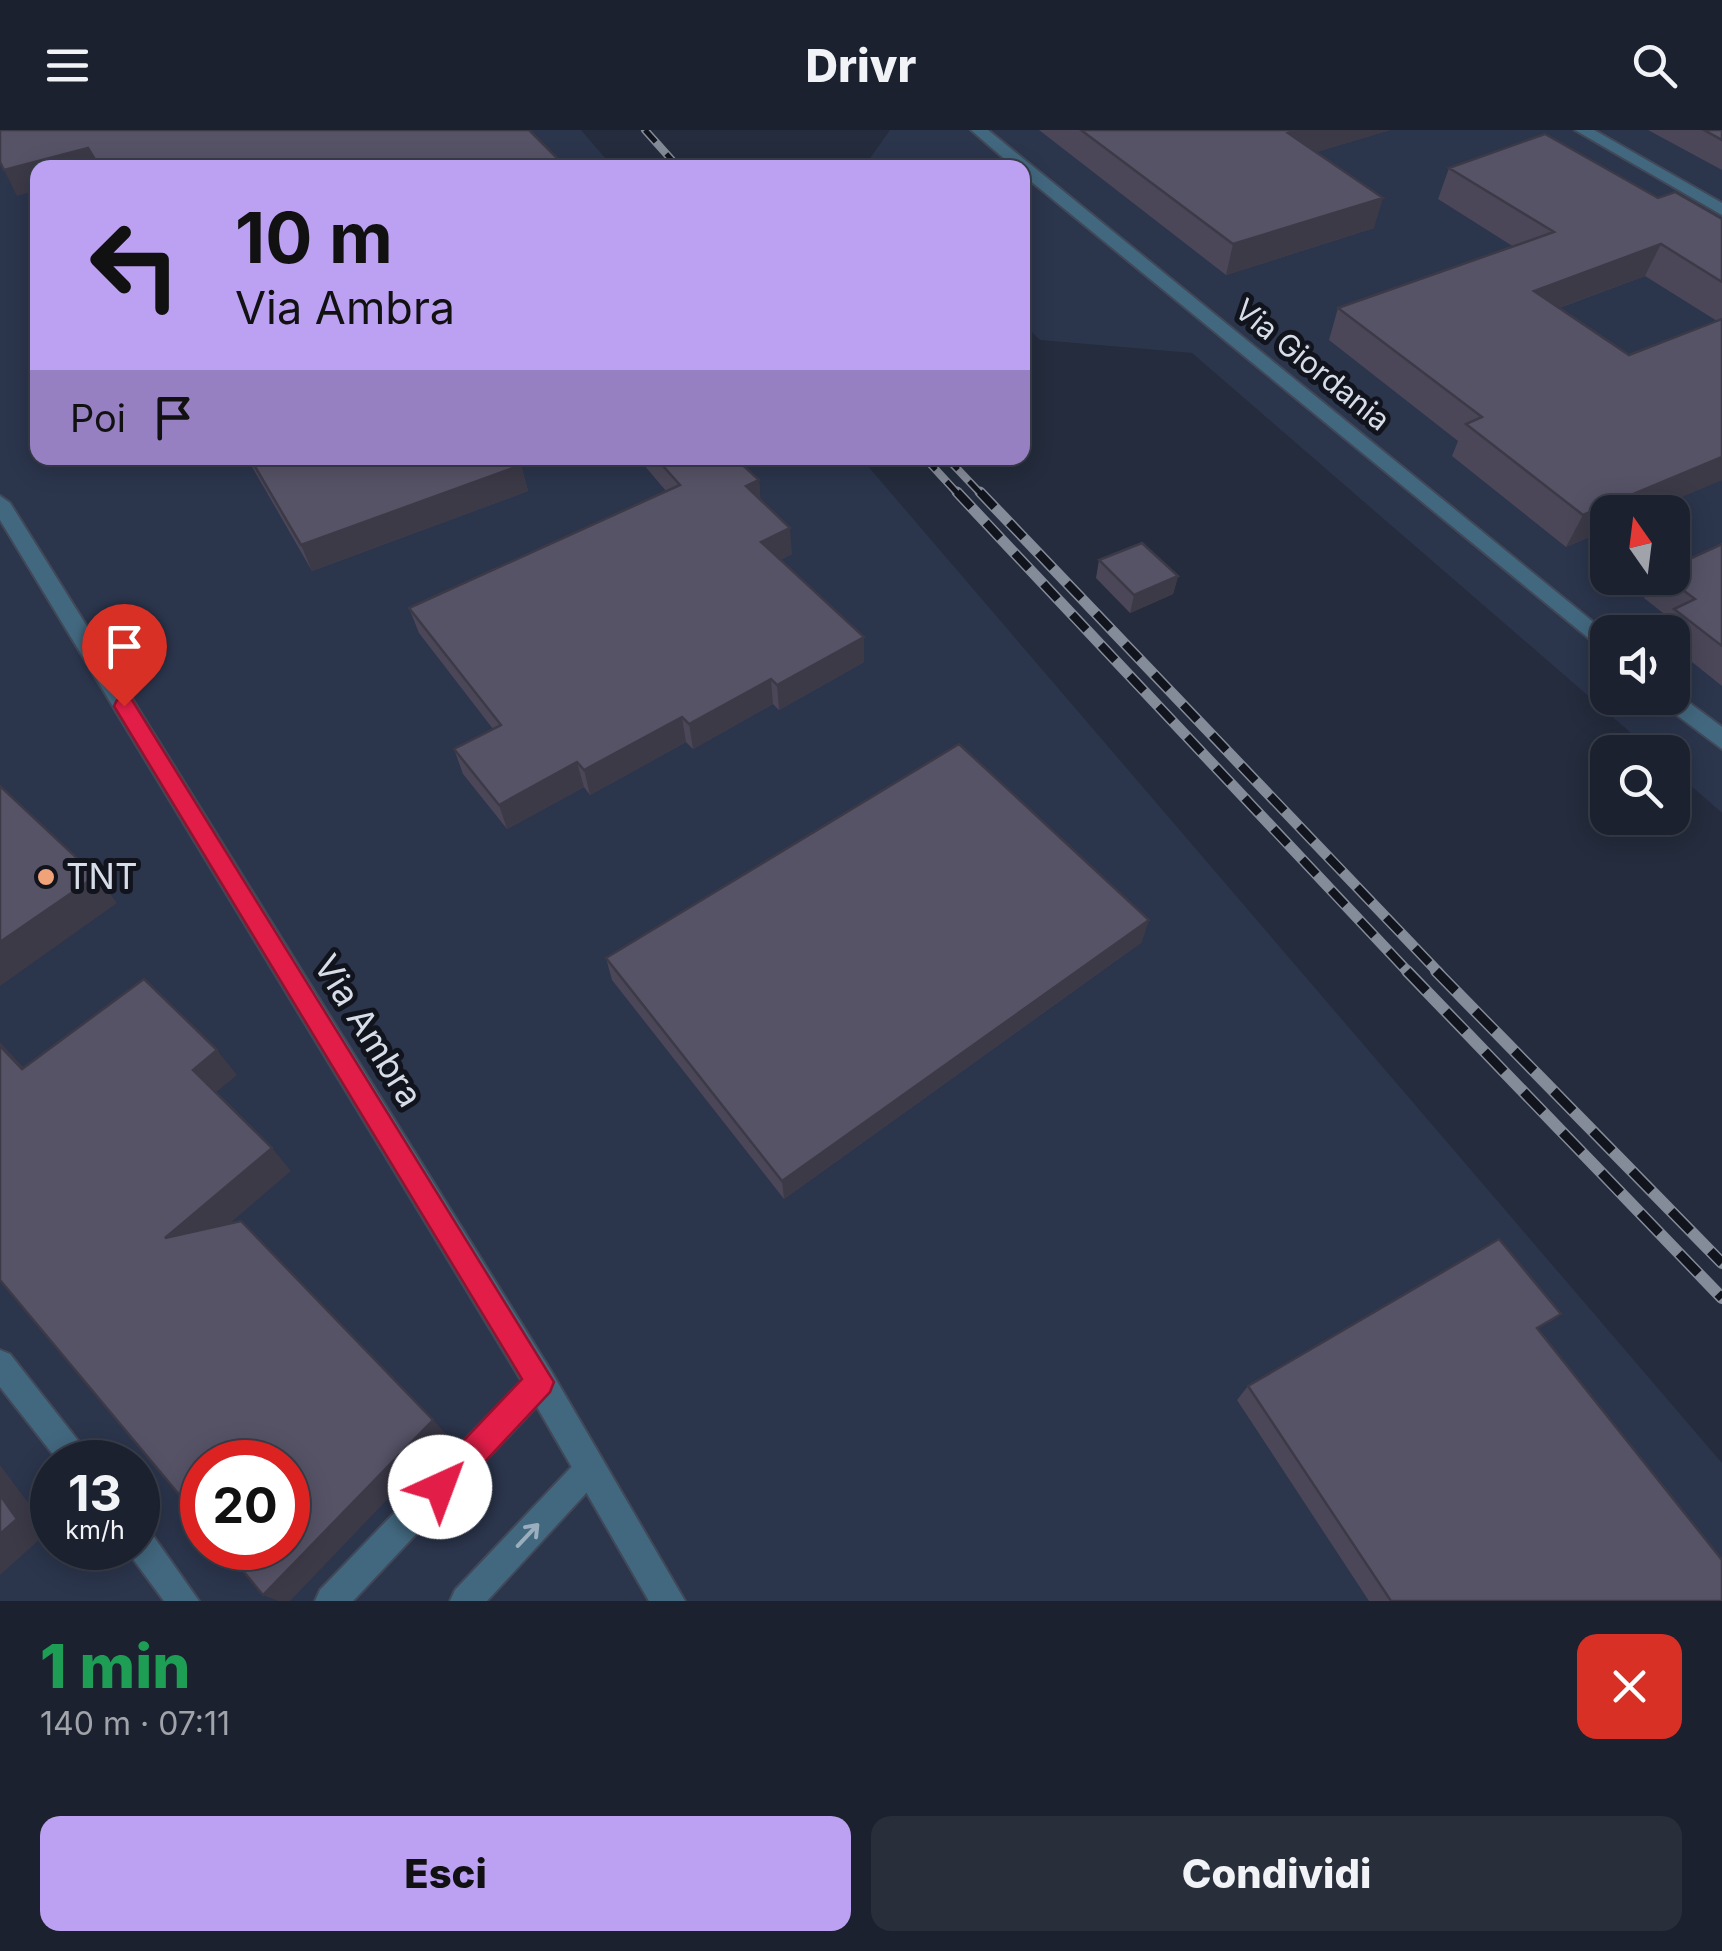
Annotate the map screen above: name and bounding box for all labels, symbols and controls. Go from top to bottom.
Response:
icon: menu [40,38,95,93]
text: Drivr [806,38,916,93]
icon: search [1627,38,1682,93]
text: 10 m [235,195,393,280]
icon: left [70,200,200,330]
text: Via Ambra [235,280,455,335]
street label: Via Giordania [1228,291,1397,438]
icon: arrive [146,390,201,445]
text: Poi [70,395,126,441]
north arrow [1590,495,1690,595]
map controls [1590,495,1690,835]
pin [82,604,167,707]
button: sound [1590,615,1690,715]
icon: arrive [97,619,152,674]
button: search [1590,735,1690,835]
place label: TNT [66,855,138,897]
marker: TNT [35,866,57,888]
street label: Via Ambra [306,947,432,1114]
position arrow [388,1435,492,1539]
speed limit sign: 20 [180,1440,310,1570]
text: 13 [68,1463,122,1523]
text: km/h [65,1515,125,1545]
one-way arrow [516,1523,540,1547]
text: 1 min [40,1630,190,1702]
button: close [1577,1634,1682,1739]
text: 140 m · 07:11 [40,1704,230,1743]
button: Esci [40,1816,851,1931]
button: Condividi [871,1816,1682,1931]

